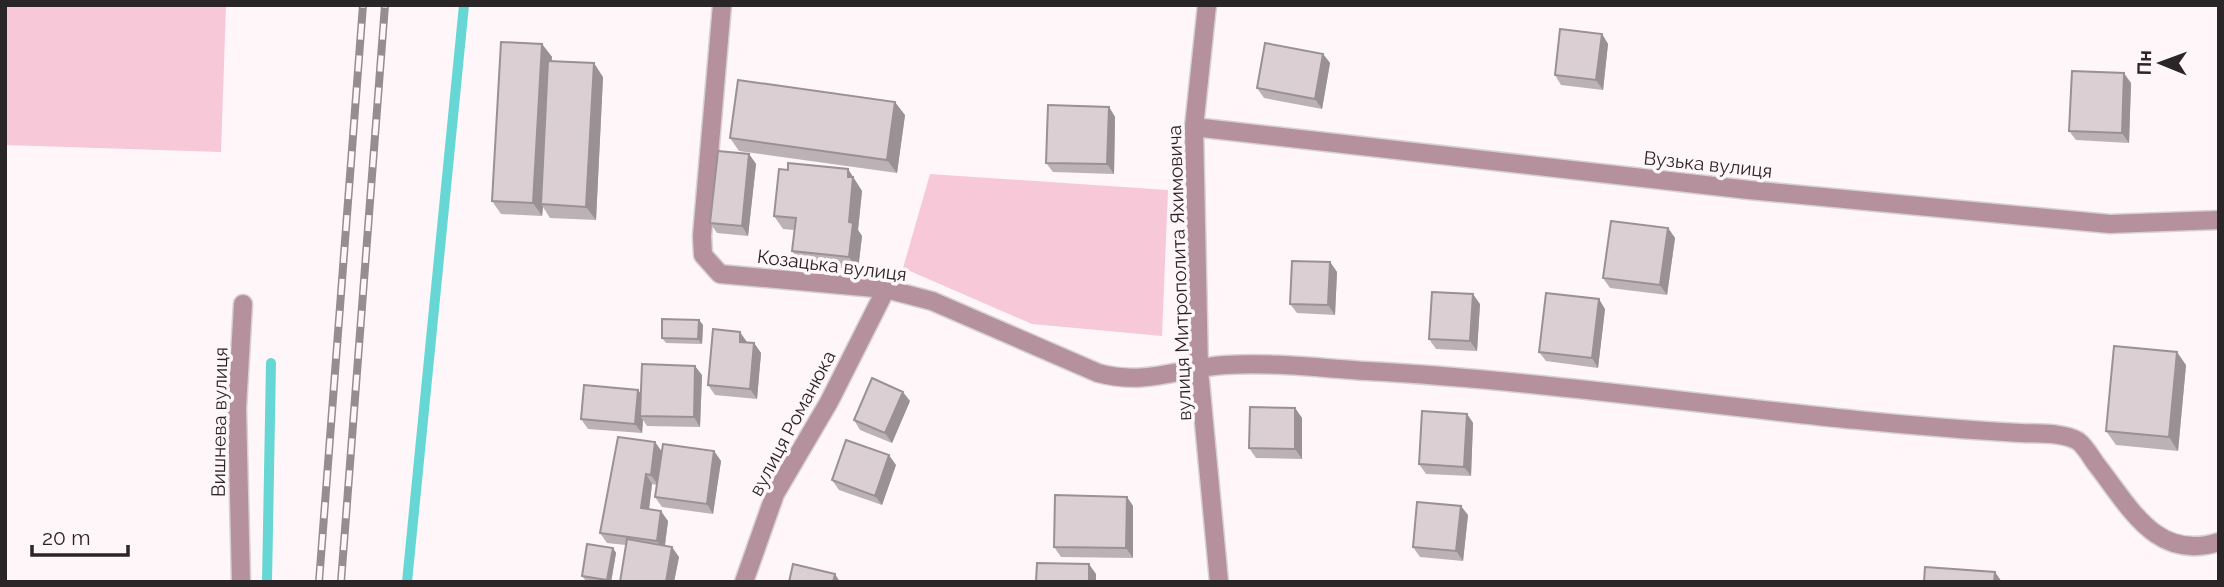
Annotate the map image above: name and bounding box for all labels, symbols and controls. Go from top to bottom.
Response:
north arrow [2126,28,2196,98]
text: Пн [2133,50,2155,76]
street label: вулиця Митрополита Яхимовича [1163,125,1195,421]
street label: Вузька вулиця [1642,146,1774,182]
street label: Козацька вулиця [756,245,908,285]
street label: Вишнева вулиця [207,347,231,497]
street label: вулиця Романюка [744,347,840,499]
scale bar [32,514,128,558]
text: 20 m [42,525,90,550]

